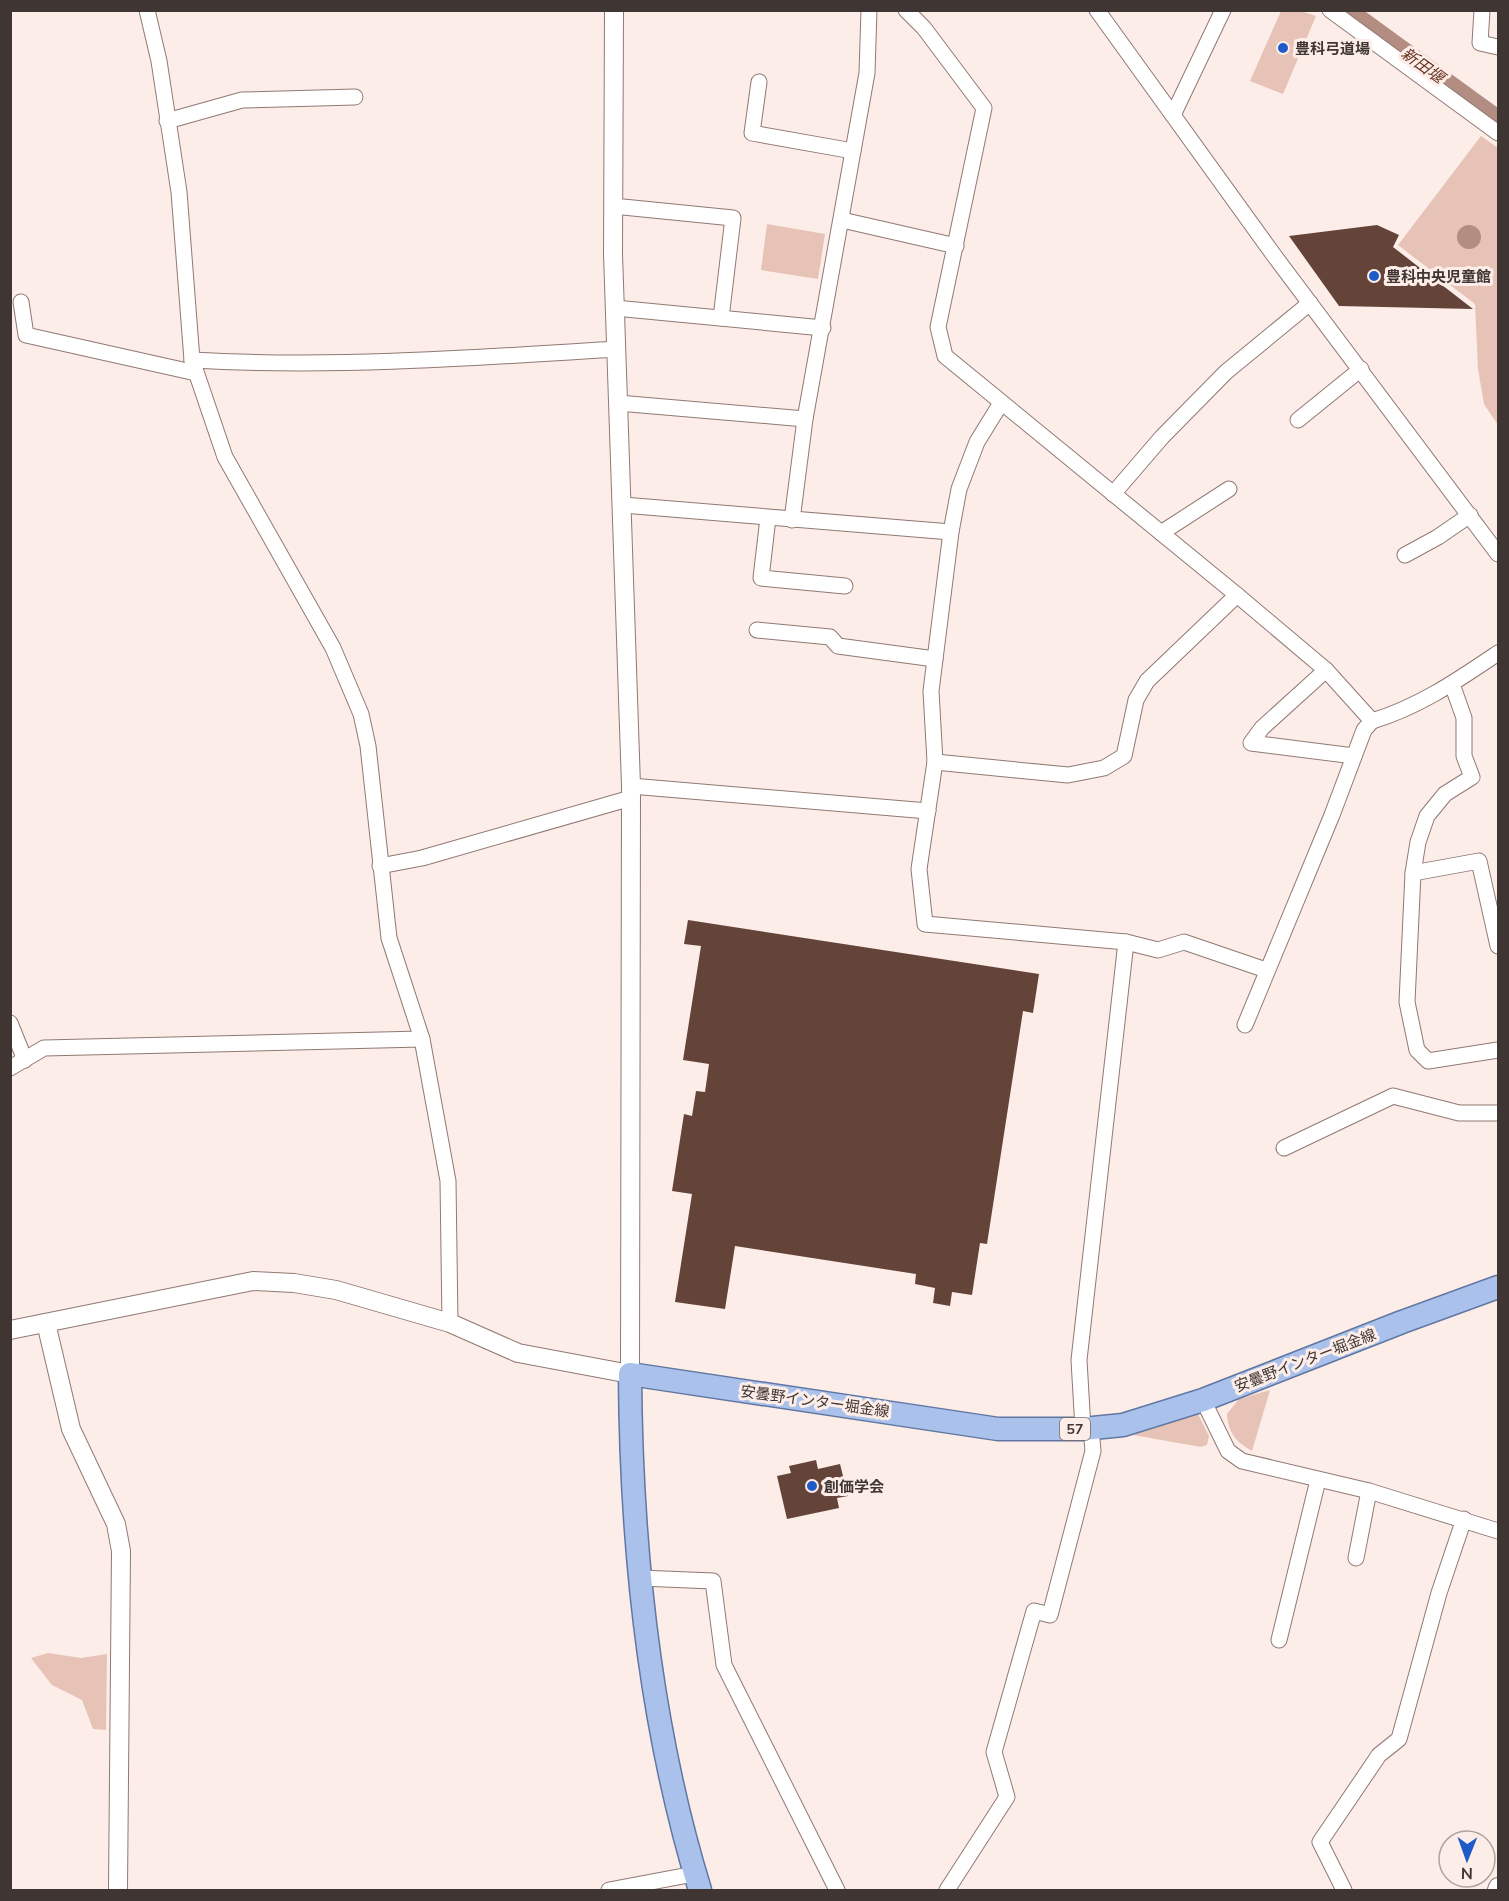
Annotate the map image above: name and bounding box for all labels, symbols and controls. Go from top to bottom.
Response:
place label: 豊科弓道場 [1295,39,1370,58]
marker: 豊科弓道場 [1276,41,1290,55]
water label: 新田堰 [1398,43,1451,89]
place label: 豊科中央児童館 [1386,267,1491,286]
marker: 豊科中央児童館 [1367,269,1381,283]
street label: 安曇野インター堀金線 [1232,1324,1378,1396]
street label: 安曇野インター堀金線 [739,1381,891,1421]
road number: 57 [1060,1418,1090,1440]
place label: 創価学会 [824,1477,884,1496]
marker: 創価学会 [805,1479,819,1493]
north arrow [1437,1829,1497,1889]
text: N [1461,1864,1473,1884]

